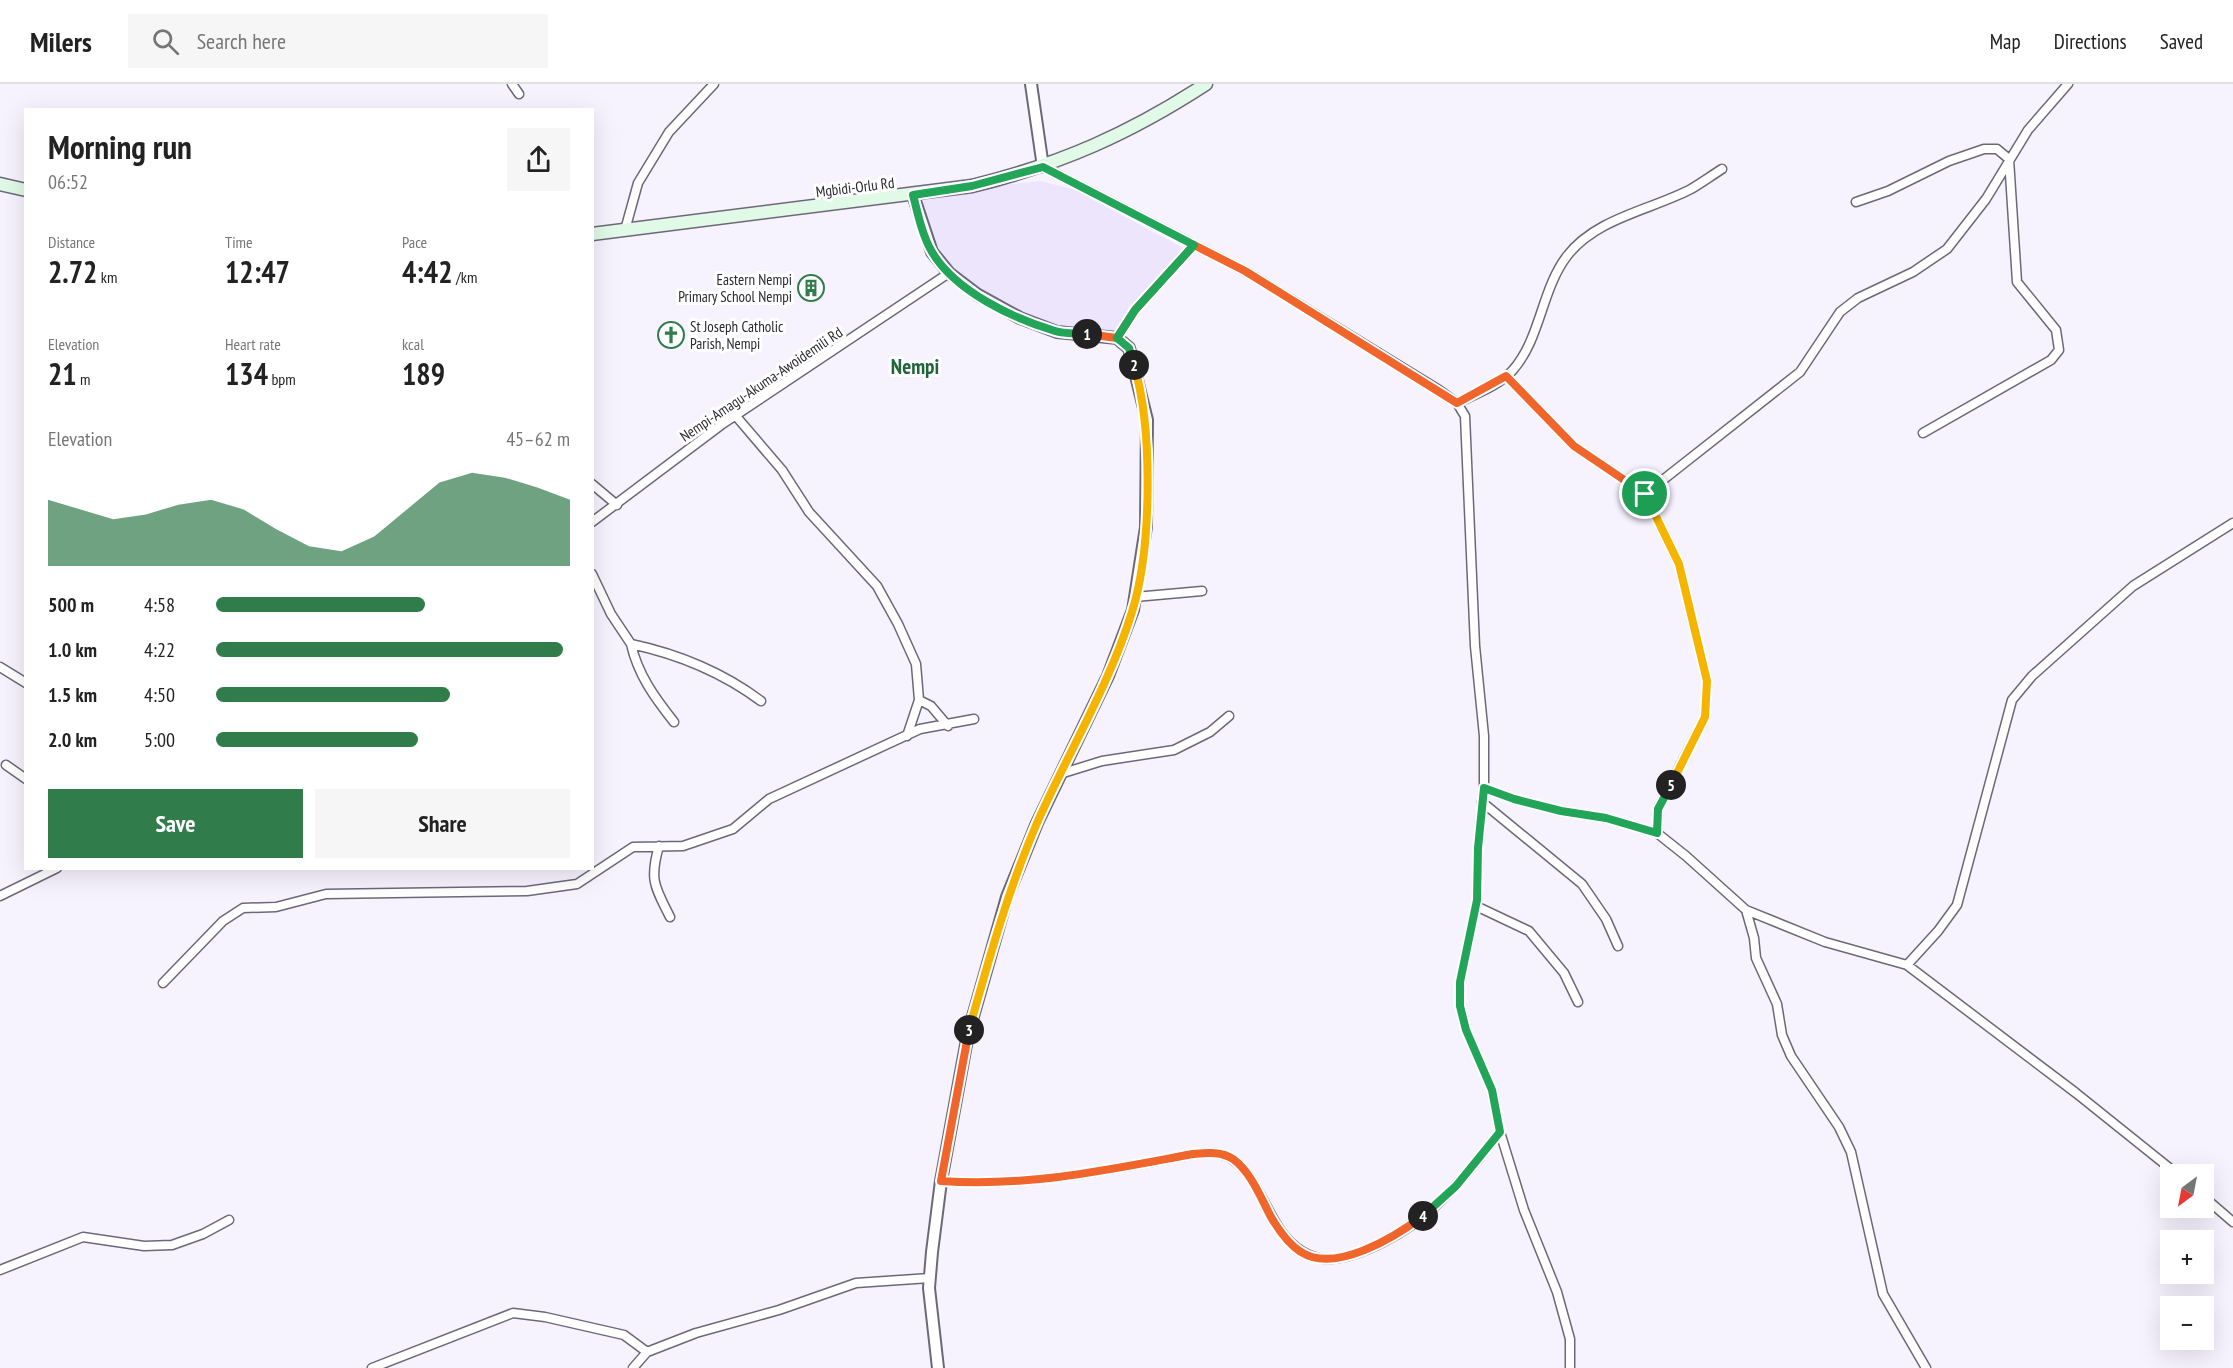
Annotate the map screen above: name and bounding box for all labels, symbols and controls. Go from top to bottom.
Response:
search box [128,14,548,68]
text: Milers [30,23,92,60]
icon: search [149,25,182,58]
text: Search here [197,27,286,55]
text: Map [1990,28,2021,55]
text: Directions [2054,28,2127,55]
text: Saved [2160,28,2203,55]
text: Morning run [48,125,192,168]
button: share [507,128,570,191]
text: 06:52 [48,169,88,195]
street label: Mgbidi-Orlu Rd [815,173,895,201]
text: Distance [48,232,95,252]
text: Time [225,232,253,252]
text: Pace [402,232,427,252]
text: 2.72 [48,252,97,291]
text: 12:47 [225,252,290,291]
text: 4:42 [402,252,453,291]
text: km [97,267,117,287]
text: /km [453,267,477,287]
place label: Eastern Nempi Primary School Nempi [678,270,792,306]
building icon: Eastern Nempi Primary School Nempi [796,273,826,303]
place label: St Joseph Catholic Parish, Nempi [690,317,784,353]
pin: 1 [1072,319,1102,349]
church icon: St Joseph Catholic Parish, Nempi [656,320,686,350]
street label: Nempi-Amagu-Akuma-Awoidemili Rd [676,322,846,446]
text: 1 [1083,324,1091,344]
text: Elevation [48,334,99,354]
text: Heart rate [225,334,281,354]
text: kcal [402,334,424,354]
pin: 2 [1119,350,1149,380]
district label: Nempi [891,353,939,380]
text: 21 [48,354,77,393]
text: 134 [225,354,268,393]
text: 189 [402,354,445,393]
text: 2 [1130,355,1138,375]
text: m [77,369,91,389]
text: bpm [268,369,296,389]
text: Elevation [48,426,112,452]
text: 45–62 m [506,426,570,452]
pin [1619,468,1670,519]
icon: arrive [1628,477,1661,510]
text: 500 m [48,592,94,618]
text: 4:58 [144,592,175,618]
text: 1.0 km [48,637,97,663]
text: 4:22 [144,637,175,663]
text: 1.5 km [48,682,97,708]
text: 4:50 [144,682,175,708]
text: 2.0 km [48,727,97,753]
text: 5:00 [144,727,175,753]
pin: 5 [1656,770,1686,800]
text: 5 [1667,775,1675,795]
button: Save [48,789,303,858]
button: Share [315,789,570,858]
pin: 3 [954,1015,984,1045]
text: 3 [965,1020,973,1040]
north arrow [2160,1164,2214,1218]
map controls [2160,1164,2214,1350]
pin: 4 [1408,1201,1438,1231]
text: 4 [1419,1206,1427,1226]
button: + [2160,1230,2214,1284]
button: − [2160,1296,2214,1350]

